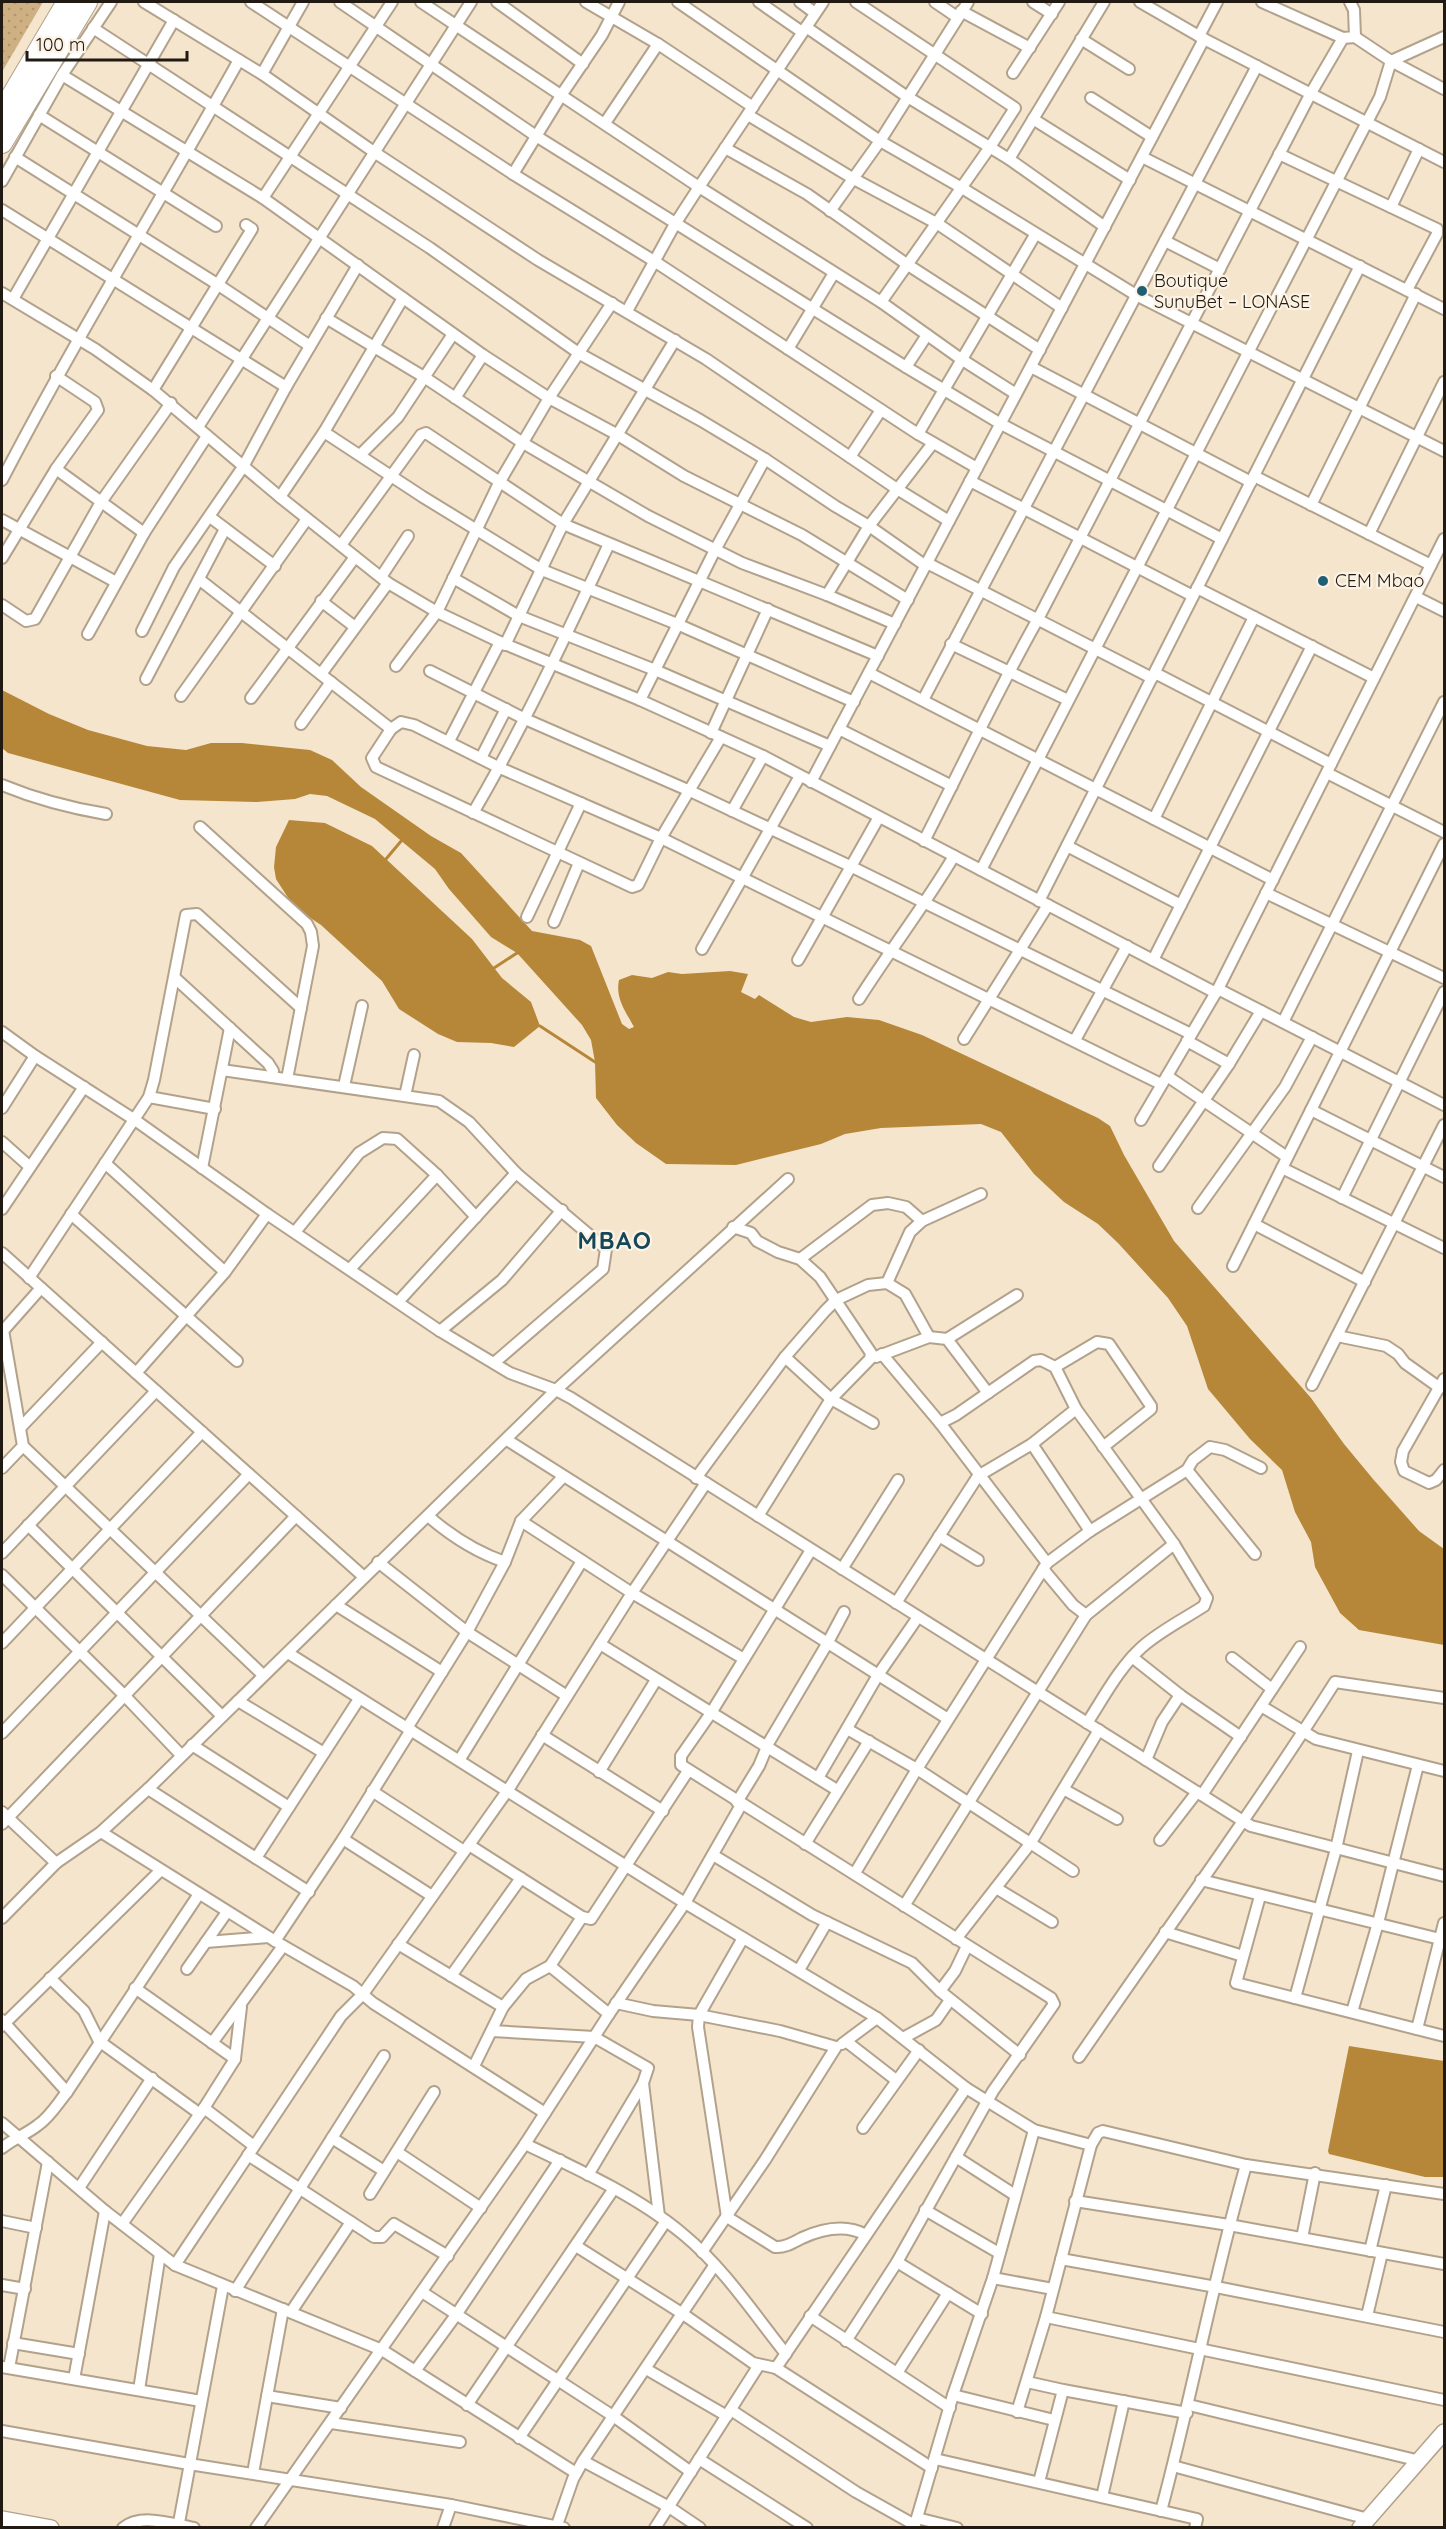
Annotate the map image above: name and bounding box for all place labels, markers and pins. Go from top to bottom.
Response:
place label: Boutique SunuBet – LONASE [1154,269,1310,313]
marker: Boutique SunuBet – LONASE [1135,284,1149,298]
place label: CEM Mbao [1335,569,1424,592]
marker: CEM Mbao [1316,574,1330,588]

